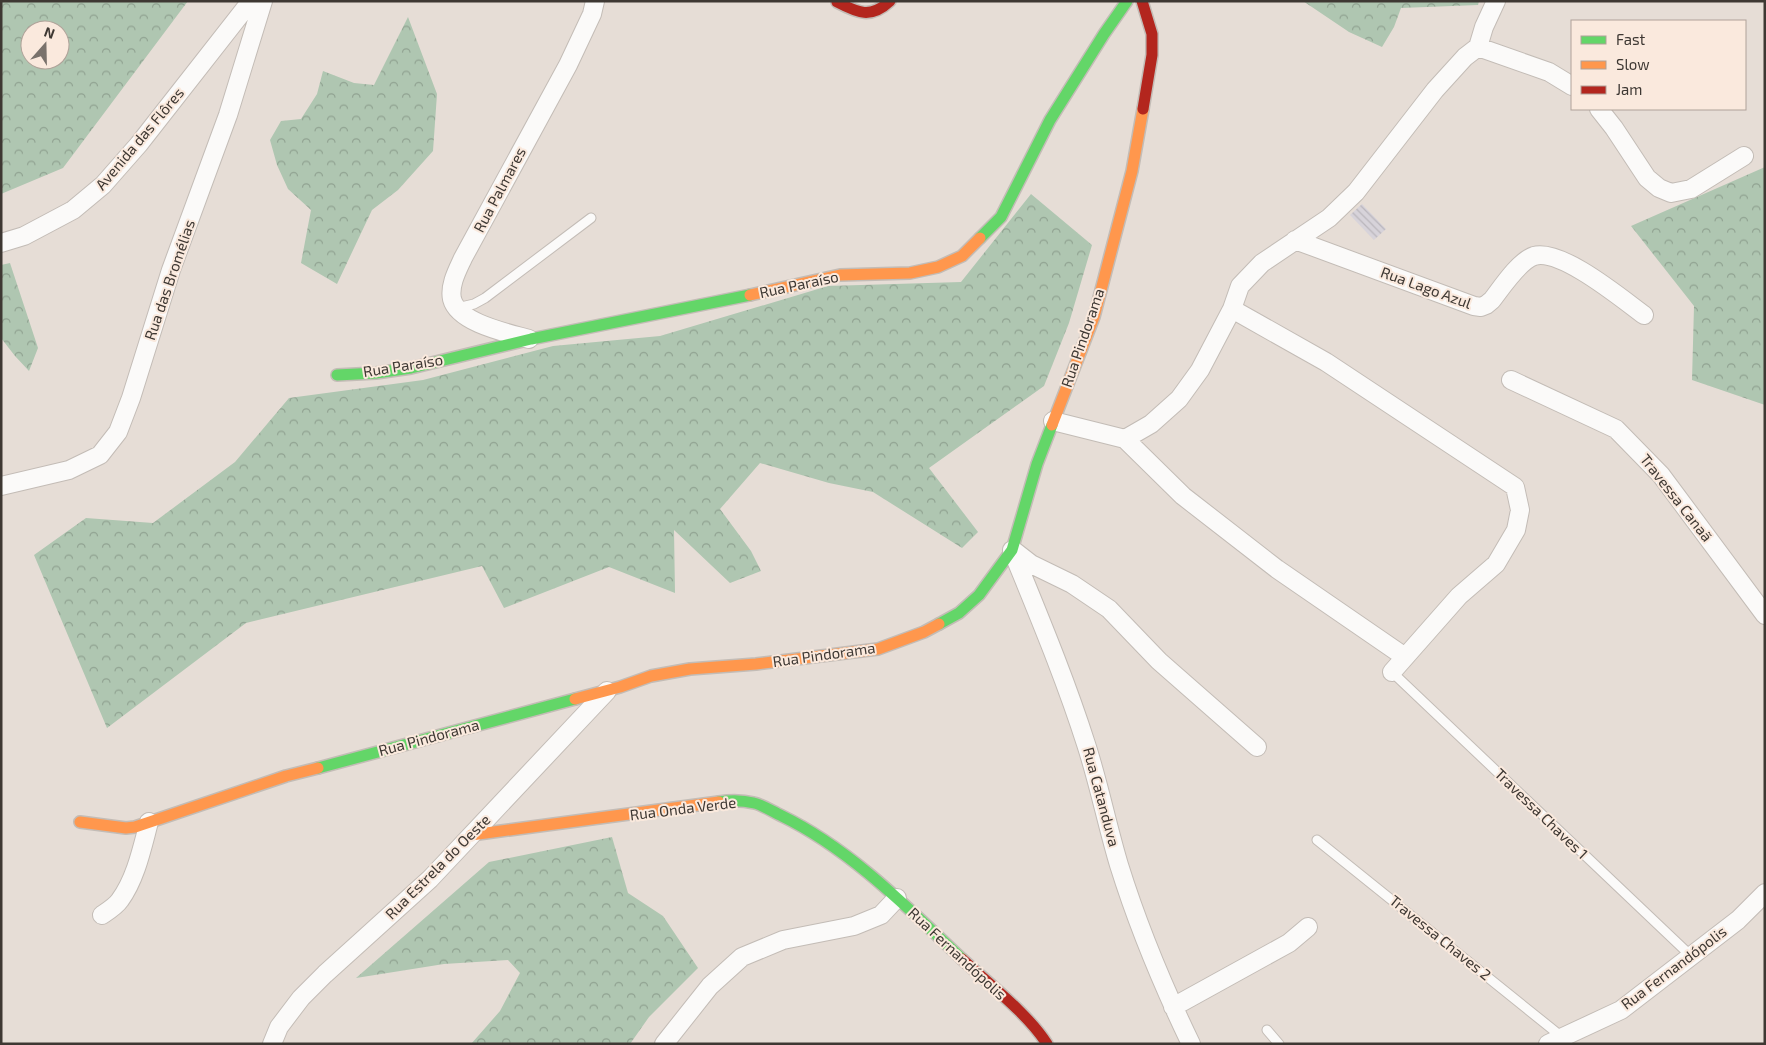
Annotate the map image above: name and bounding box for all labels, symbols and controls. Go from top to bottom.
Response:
north arrow [20,20,70,70]
legend [1571,20,1746,110]
text: N [42,23,57,42]
text: Fast [1616,30,1646,48]
text: Slow [1616,55,1650,73]
text: Jam [1616,80,1642,98]
street label: Avenida das Flôres [91,84,187,193]
street label: Rua Palmares [469,144,529,235]
street label: Rua das Bromélias [140,217,198,342]
street label: Rua Lago Azul [1379,262,1475,312]
street label: Rua Paraíso [758,267,840,301]
street label: Rua Pindorama [1057,286,1107,390]
street label: Rua Paraíso [362,350,444,380]
street label: Travessa Canaã [1637,450,1717,545]
street label: Rua Pindorama [771,638,876,670]
street label: Rua Pindorama [376,715,481,759]
street label: Rua Catanduva [1080,745,1124,848]
street label: Travessa Chaves 1 [1491,764,1592,862]
street label: Rua Onda Verde [629,793,737,823]
street label: Rua Estrela do Oeste [381,810,494,923]
street label: Travessa Chaves 2 [1386,891,1495,984]
street label: Rua Fernandópolis [905,903,1010,1003]
street label: Rua Fernandópolis [1617,922,1730,1013]

